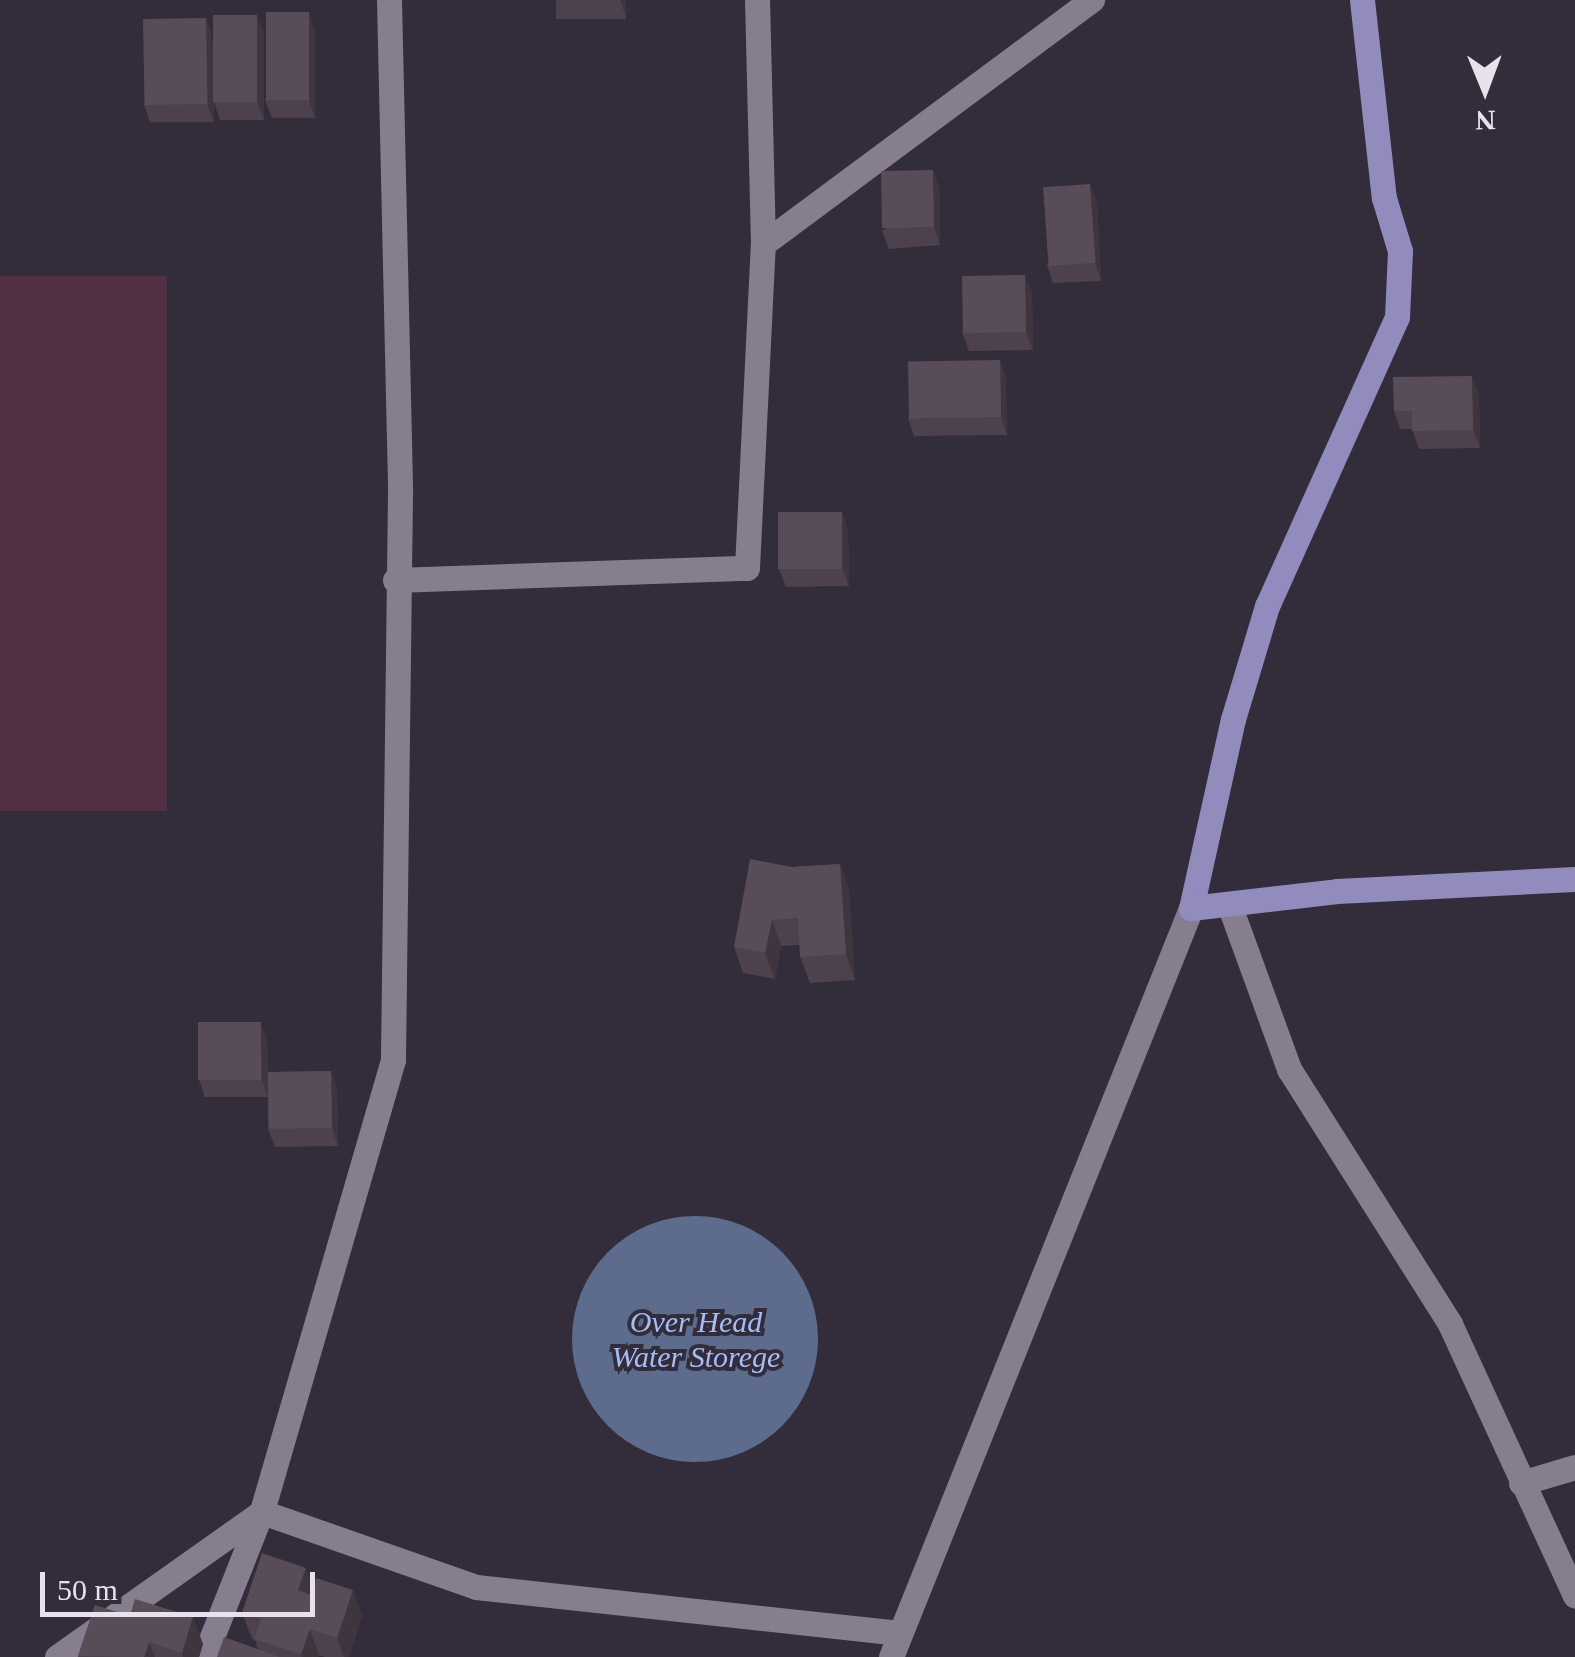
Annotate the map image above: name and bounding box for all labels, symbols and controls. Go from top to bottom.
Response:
north arrow [1435,40,1535,140]
text: N [1475,105,1496,136]
water label: Over Head Water Storege [612,1304,780,1374]
scale bar [45,1552,320,1614]
text: 50 m [57,1573,118,1606]

